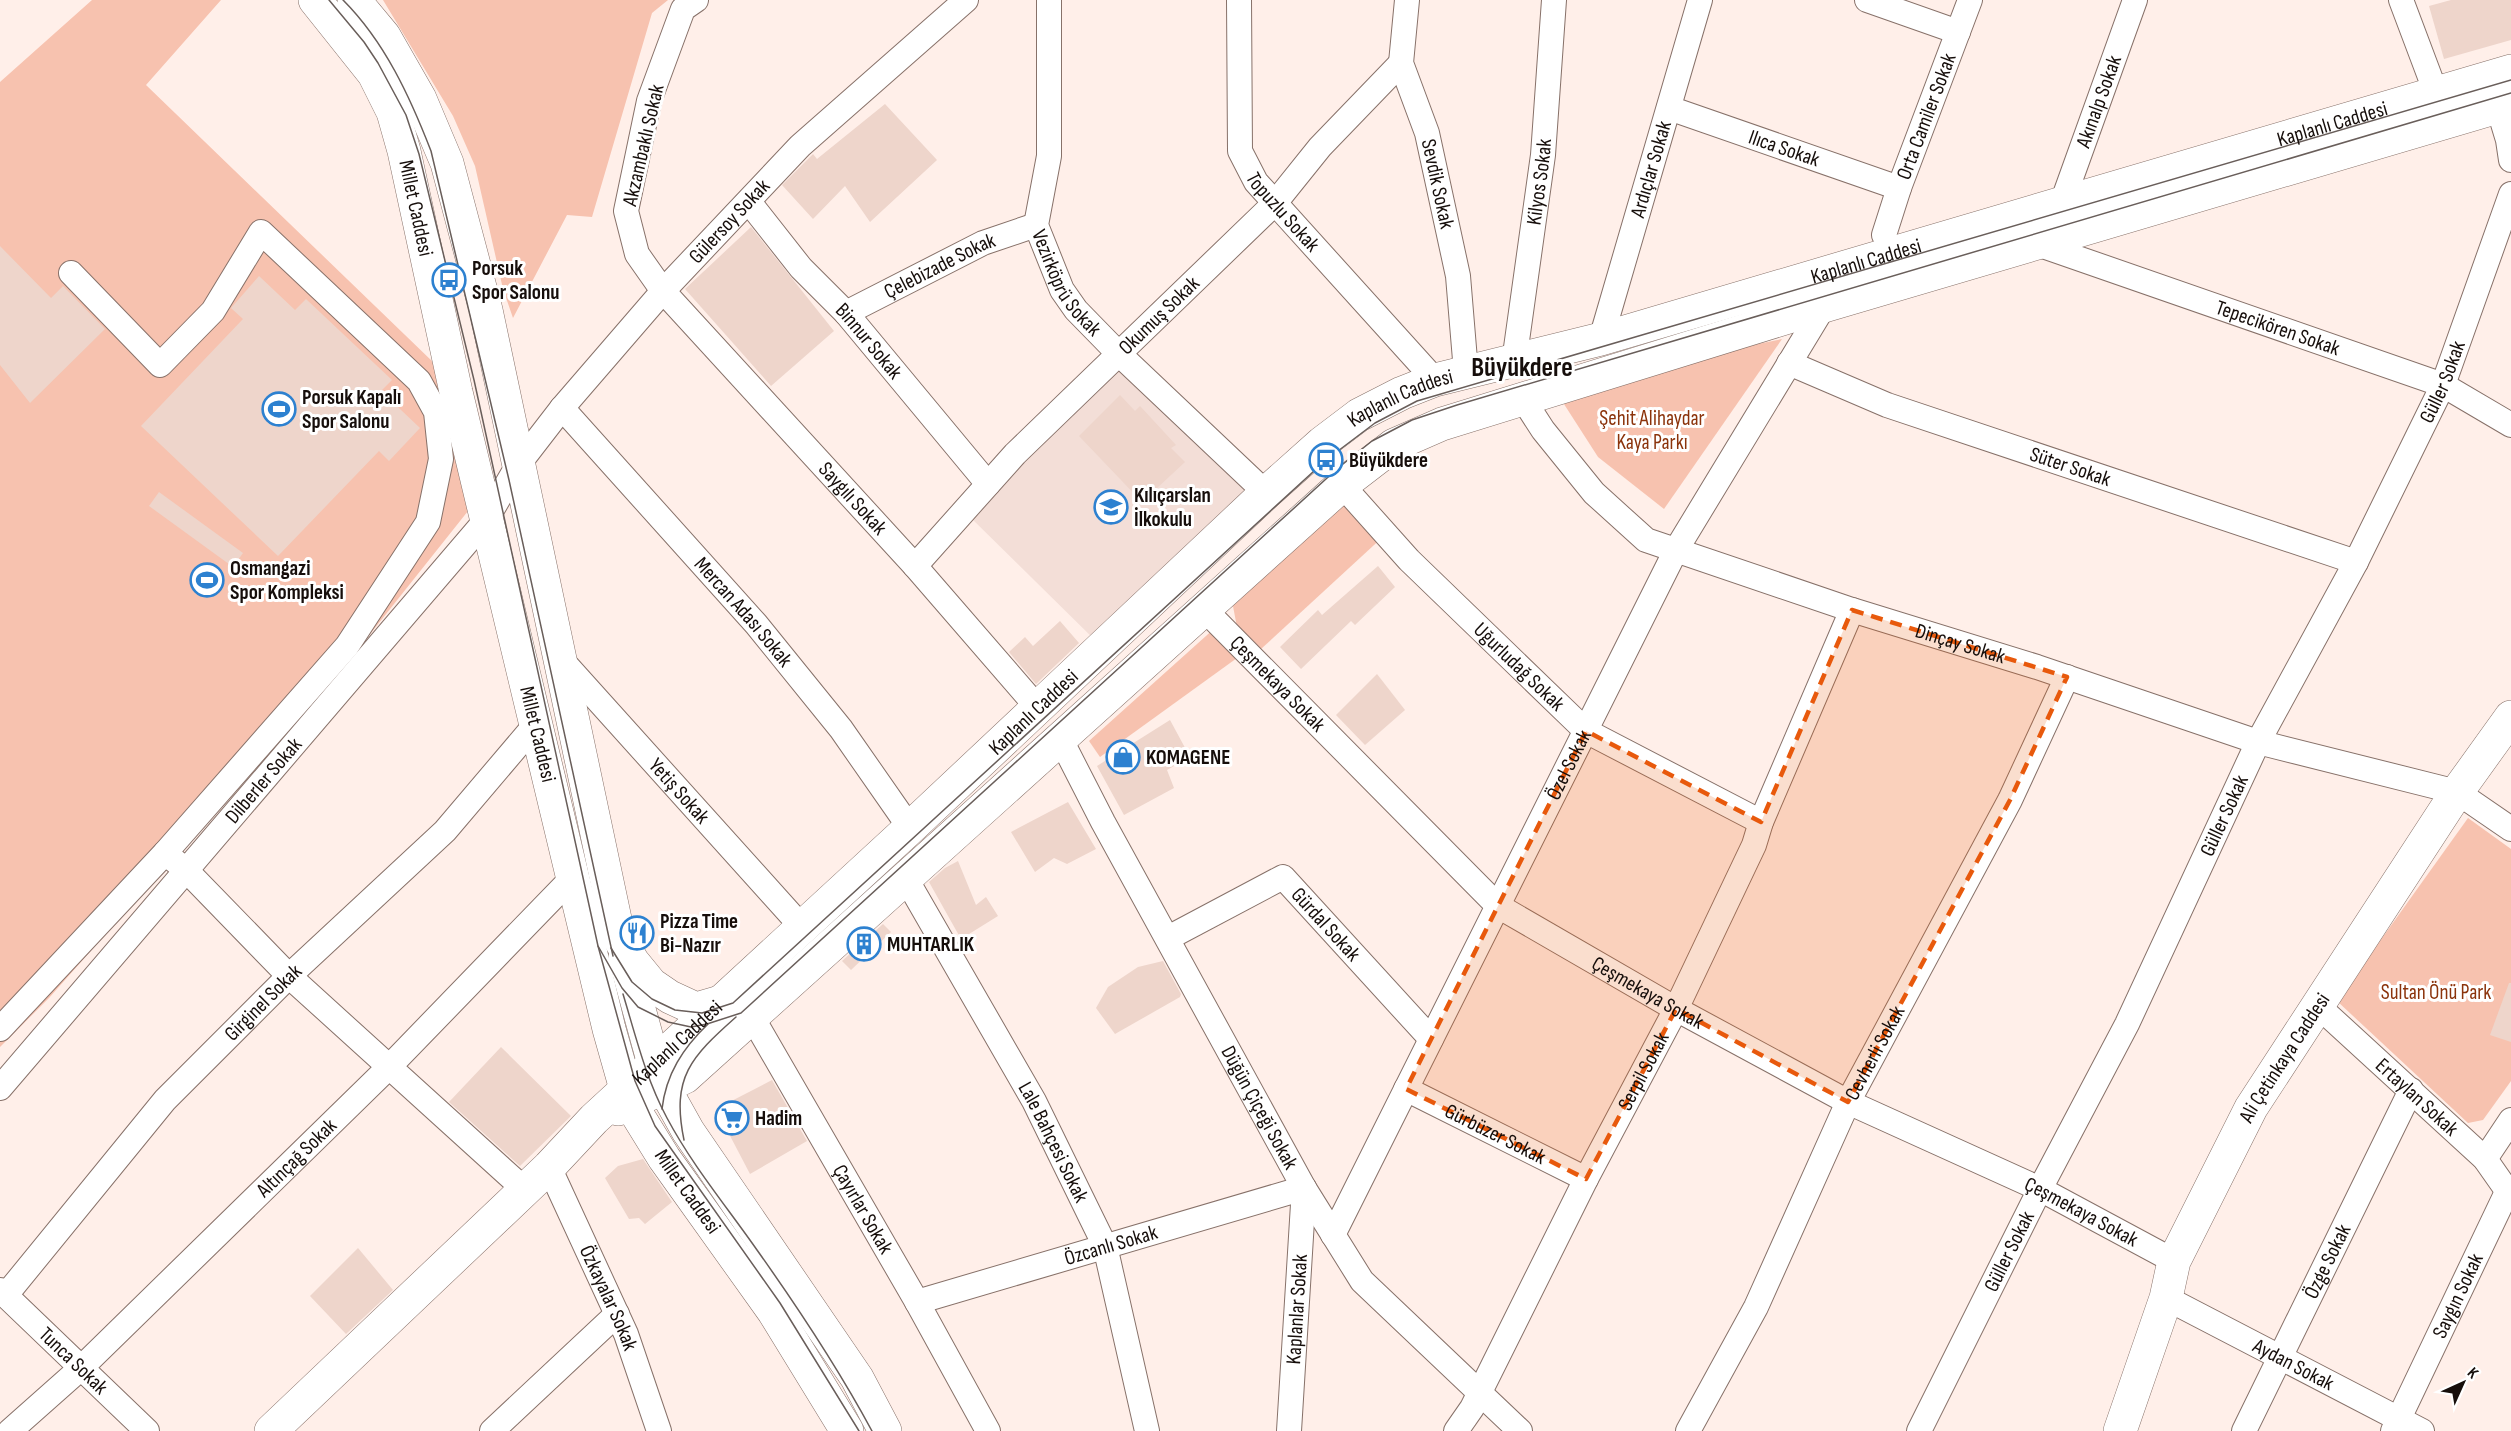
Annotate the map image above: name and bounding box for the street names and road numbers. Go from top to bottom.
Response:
street label: Orta Camiler Sokak [1891,50,1962,183]
street label: Akınalp Sokak [2071,52,2127,152]
street label: Akzambaklı Sokak [617,82,670,209]
street label: Kaplanlı Caddesi [2274,96,2390,152]
street label: Ardıçlar Sokak [1625,118,1677,221]
street label: Ilıca Sokak [1745,125,1823,172]
street label: Sevdik Sokak [1416,137,1459,231]
street label: Kilyos Sokak [1521,138,1557,227]
street label: Millet Caddesi [393,158,438,259]
street label: Topuzlu Sokak [1240,168,1325,257]
street label: Gülersoy Sokak [684,174,775,269]
street label: Vezirköprü Sokak [1026,226,1106,341]
street label: Çelebizade Sokak [880,228,998,304]
street label: Kaplanlı Caddesi [1808,233,1924,290]
street label: Okumuş Sokak [1114,271,1205,360]
street label: Tepecikören Sokak [2212,295,2343,361]
street label: Binnur Sokak [830,298,908,384]
street label: Güller Sokak [2414,337,2471,427]
street label: Kaplanlı Caddesi [1342,364,1456,433]
street label: Süter Sokak [2027,442,2114,492]
street label: Saygılı Sokak [813,457,892,540]
street label: Mercan Adası Sokak [689,552,798,672]
street label: Uğurludağ Sokak [1468,617,1570,717]
street label: Dinçay Sokak [1912,618,2008,669]
street label: Çeşmekaya Sokak [1225,631,1330,737]
street label: Kaplanlı Caddesi [984,664,1084,760]
street label: Millet Caddesi [514,684,561,785]
street label: Özel Sokak [1541,726,1597,804]
street label: Dilberler Sokak [220,733,307,829]
street label: Yetiş Sokak [643,753,715,829]
street label: Güller Sokak [2195,771,2254,860]
street label: Gürdal Sokak [1286,882,1366,966]
street label: Çeşmekaya Sokak [1587,951,1708,1035]
street label: Girginel Sokak [219,959,307,1046]
street label: Ali Çetinkaya Caddesi [2233,989,2335,1128]
street label: Kaplanlı Caddesi [627,995,728,1091]
street label: Cevherli Sokak [1839,1002,1910,1104]
street label: Serpil Sokak [1613,1028,1675,1115]
street label: Düğün Çiçeği Sokak [1215,1042,1303,1174]
street label: Ertaylan Sokak [2370,1053,2464,1141]
street label: Lale Bahçesi Sokak [1013,1077,1094,1207]
street label: Gürbüzer Sokak [1441,1098,1550,1170]
street label: Altınçağ Sokak [251,1113,342,1203]
street label: Millet Caddesi [649,1145,726,1239]
street label: Çayırlar Sokak [827,1160,898,1258]
street label: Çeşmekaya Sokak [2021,1172,2142,1252]
street label: Güller Sokak [1979,1207,2040,1296]
street label: Özcanlı Sokak [1061,1220,1160,1271]
street label: Özge Sokak [2299,1220,2356,1303]
street label: Özkayalar Sokak [574,1241,643,1354]
street label: Saygın Sokak [2427,1249,2489,1342]
street label: Kaplanlar Sokak [1281,1253,1313,1365]
street label: Tunca Sokak [33,1322,113,1400]
street label: Aydan Sokak [2248,1333,2338,1396]

